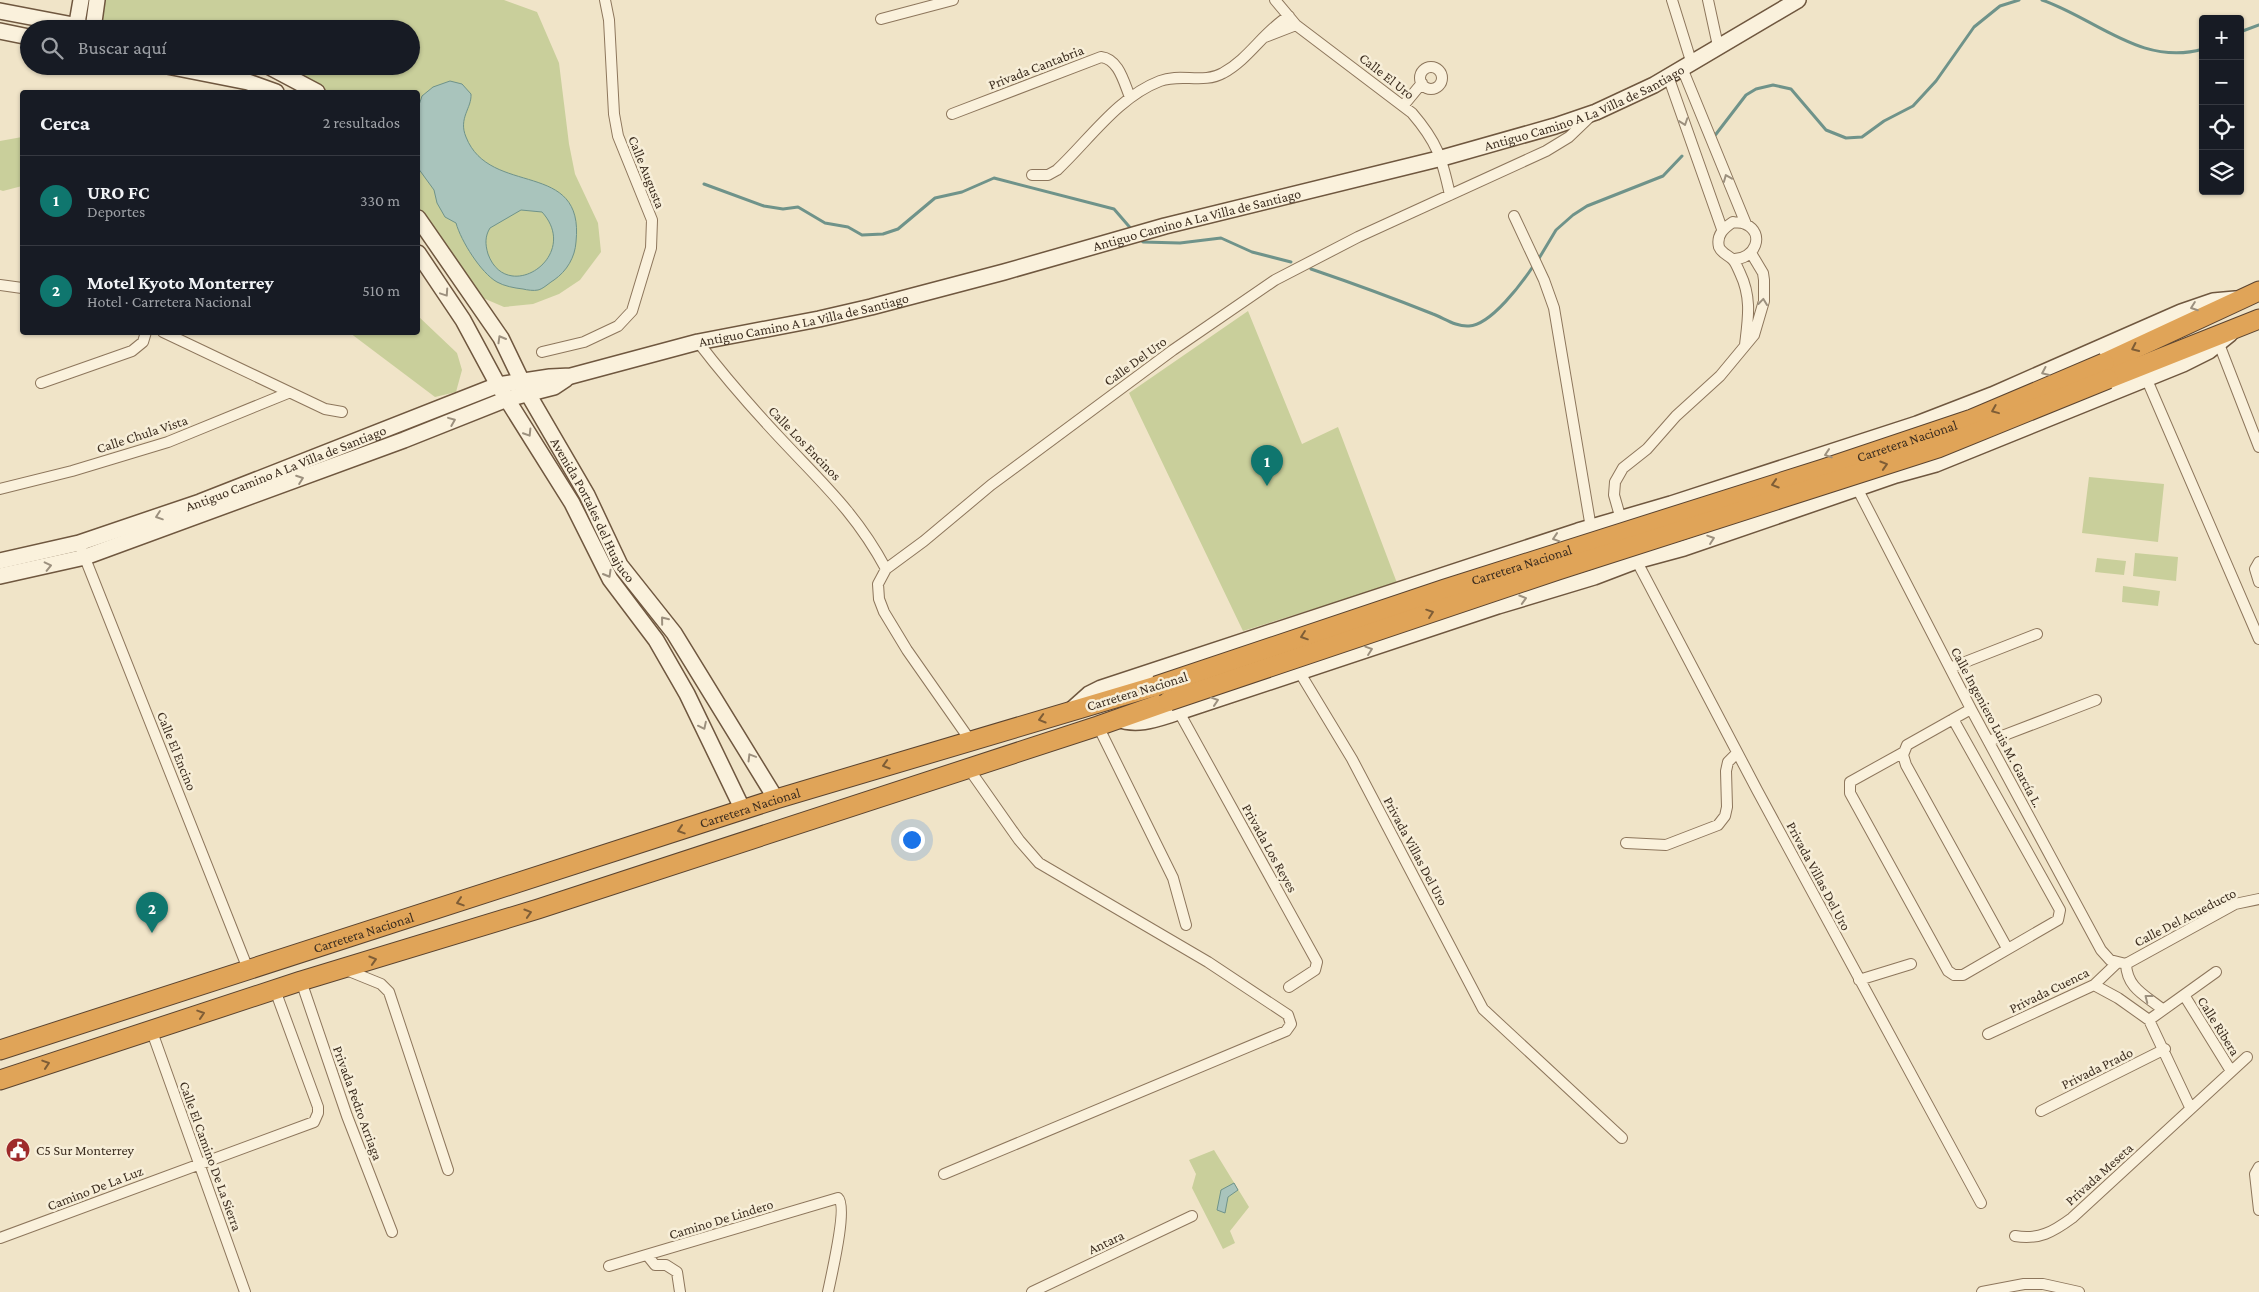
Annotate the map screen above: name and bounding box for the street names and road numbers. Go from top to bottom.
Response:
street label: Privada Cantabria [986,41,1086,92]
street label: Calle El Uro [1356,50,1418,102]
street label: Antiguo Camino A La Villa de Santiago [1482,61,1687,154]
street label: Calle Augusta [625,133,669,211]
street label: Antiguo Camino A La Villa de Santiago [1091,185,1302,254]
street label: Antiguo Camino A La Villa de Santiago [697,289,910,350]
street label: Calle Del Uro [1101,333,1169,389]
street label: Calle Los Encinos [765,402,845,484]
street label: Calle Chula Vista [94,412,190,456]
street label: Carretera Nacional [1855,416,1959,465]
street label: Antiguo Camino A La Villa de Santiago [183,422,388,514]
street label: Avenida Portales del Huajuco [547,435,638,585]
street label: Carretera Nacional [1469,541,1574,588]
street label: Calle Ingeniero Luis M. García L. [1948,644,2046,810]
street label: Carretera Nacional [1085,668,1190,714]
street label: Calle El Encino [154,709,200,793]
street label: Carretera Nacional [697,784,802,831]
street label: Privada Villas Del Uro [1381,794,1451,908]
street label: Privada Los Reyes [1239,801,1301,895]
street label: Privada Villas Del Uro [1784,819,1854,933]
street label: Calle Del Acueducto [2131,884,2239,950]
street label: Carretera Nacional [311,909,416,956]
street label: Privada Cuenca [2007,964,2092,1016]
street label: Calle Ribera [2195,993,2244,1059]
street label: Privada Pedro Arriaga [330,1044,386,1163]
street label: Privada Prado [2059,1044,2135,1092]
street label: Calle El Camino De La Sierra [176,1079,246,1234]
street label: Privada Meseta [2062,1139,2136,1209]
street label: Camino De La Luz [45,1162,145,1214]
street label: Camino De Lindero [667,1196,775,1242]
street label: Antara [1086,1227,1127,1257]

